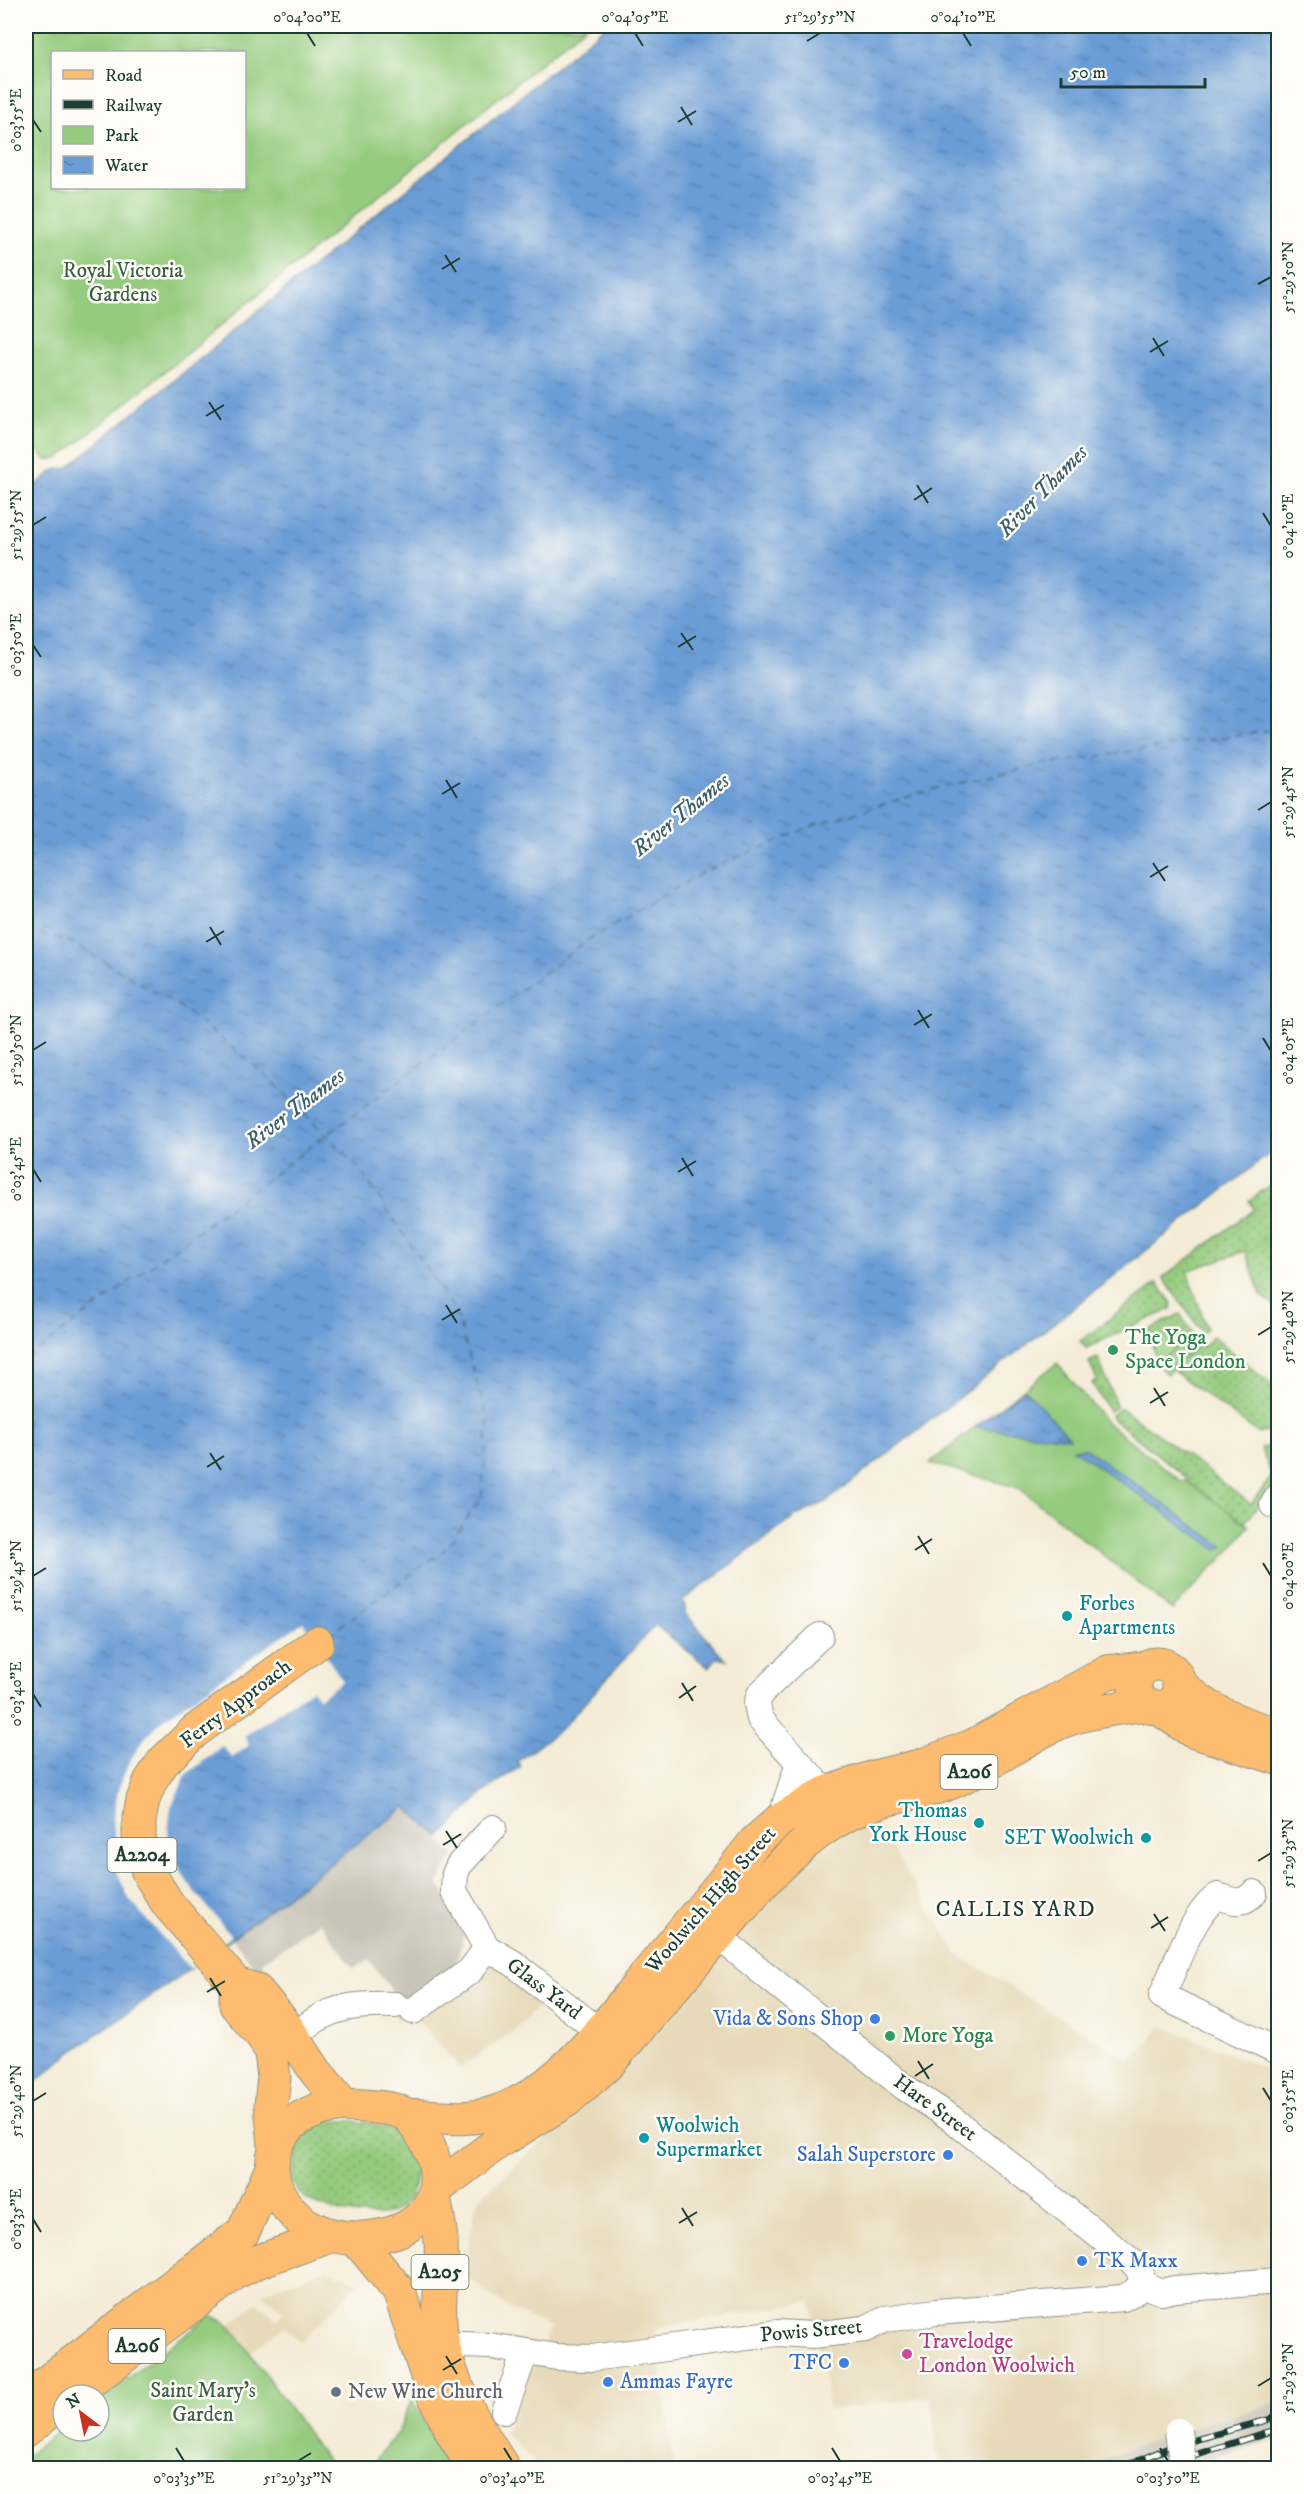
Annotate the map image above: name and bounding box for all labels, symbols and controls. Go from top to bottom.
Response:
text: 0°04'00"E [273,8,341,27]
text: 0°04'05"E [602,8,669,27]
text: 51°29'55"N [784,8,856,27]
text: 0°04'10"E [931,8,996,27]
legend [51,51,246,189]
scale bar [1061,51,1205,89]
text: 50 m [1070,62,1106,84]
text: Road [105,65,142,87]
text: 0°03'55"E [7,88,26,152]
text: Railway [105,95,163,117]
text: Park [105,125,139,147]
text: Water [104,155,148,177]
text: 51°29'50"N [1279,241,1298,313]
park label: Royal Victoria Gardens [63,258,183,308]
water label: River Thames [992,438,1094,543]
text: 51°29'55"N [7,489,26,561]
text: 0°04'10"E [1279,493,1298,558]
text: 0°03'50"E [7,613,26,677]
text: 51°29'45"N [1279,766,1298,838]
water label: River Thames [626,767,736,863]
text: 51°29'50"N [7,1014,26,1086]
text: 0°04'05"E [1279,1017,1298,1084]
water label: River Thames [239,1062,351,1156]
text: 0°03'45"E [7,1136,26,1201]
text: 51°29'40"N [1279,1291,1298,1363]
place label: The Yoga Space London [1125,1325,1246,1375]
marker: The Yoga Space London [1106,1343,1120,1357]
text: 51°29'45"N [7,1540,26,1612]
text: 0°04'00"E [1279,1542,1298,1610]
place label: Forbes Apartments [1079,1591,1175,1641]
marker: Forbes Apartments [1060,1609,1074,1623]
street label: Ferry Approach [175,1654,297,1754]
text: 0°03'40"E [7,1661,26,1727]
road number: A206 [940,1755,998,1789]
place label: Thomas York House [869,1798,967,1848]
marker: Thomas York House [972,1816,986,1830]
text: 51°29'35"N [1279,1818,1298,1888]
street label: Woolwich High Street [639,1821,782,1980]
place label: SET Woolwich [1004,1825,1134,1851]
marker: SET Woolwich [1139,1831,1153,1845]
road number: A2204 [108,1838,176,1872]
district label: CALLIS YARD [936,1896,1096,1923]
street label: Glass Yard [501,1952,587,2026]
place label: Vida & Sons Shop [712,2006,863,2032]
marker: Vida & Sons Shop [868,2012,882,2026]
place label: More Yoga [902,2023,993,2049]
marker: More Yoga [883,2029,897,2043]
text: 51°29'40"N [7,2065,26,2137]
street label: Hare Street [888,2069,982,2147]
text: 0°03'55"E [1279,2069,1298,2133]
place label: Woolwich Supermarket [655,2113,763,2163]
marker: Woolwich Supermarket [637,2131,651,2145]
place label: Salah Superstore [797,2142,936,2168]
marker: Salah Superstore [941,2148,955,2162]
text: 0°03'35"E [7,2188,26,2250]
place label: TK Maxx [1094,2248,1178,2274]
marker: TK Maxx [1075,2254,1089,2268]
road number: A205 [412,2255,468,2289]
street label: Powis Street [759,2314,863,2348]
road number: A206 [108,2329,166,2363]
place label: Travelodge London Woolwich [919,2329,1075,2379]
text: 51°29'30"N [1279,2343,1298,2413]
marker: Travelodge London Woolwich [900,2347,914,2361]
place label: TFC [789,2350,832,2376]
marker: TFC [837,2356,851,2370]
place label: Ammas Fayre [620,2369,733,2395]
marker: Ammas Fayre [601,2375,615,2389]
park label: Saint Mary's Garden [150,2378,256,2428]
place label: New Wine Church [348,2379,503,2405]
north arrow [51,2383,111,2443]
marker: New Wine Church [329,2385,343,2399]
text: N [63,2389,84,2413]
text: 0°03'35"E [153,2469,215,2488]
text: 51°29'35"N [263,2469,333,2488]
text: 0°03'40"E [479,2469,545,2488]
text: 0°03'45"E [808,2469,873,2488]
text: 0°03'50"E [1136,2469,1200,2488]

